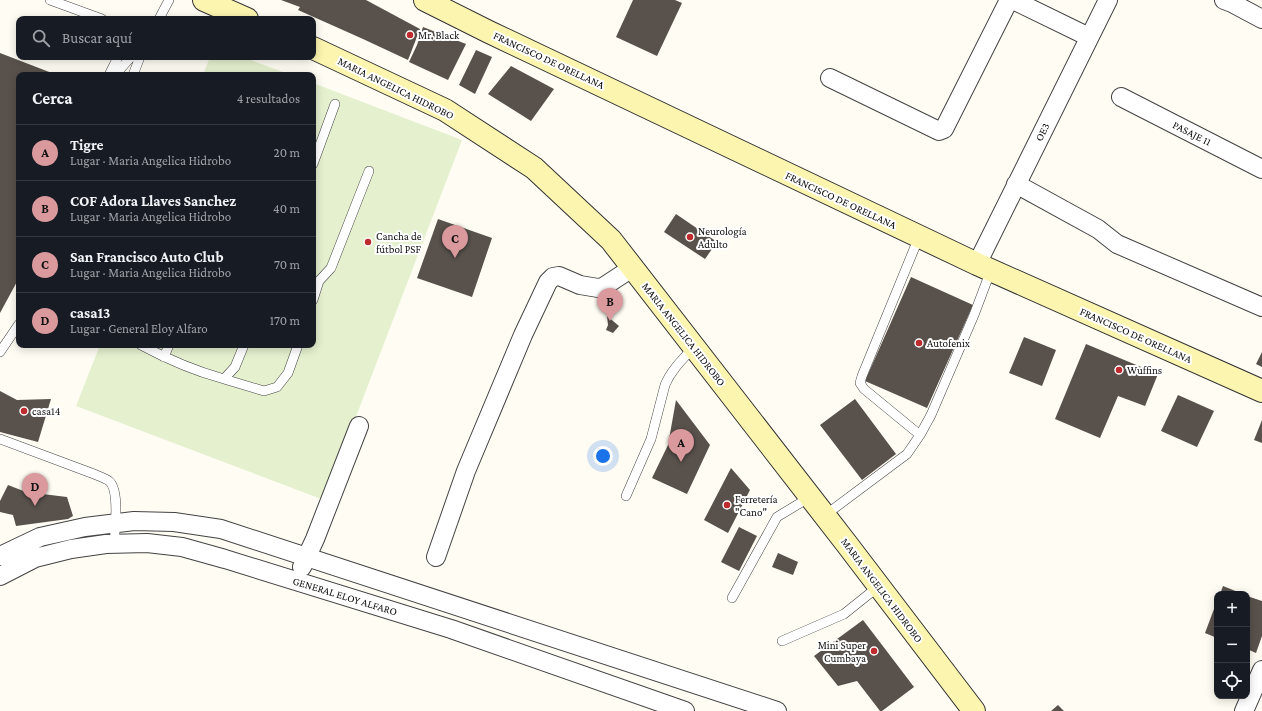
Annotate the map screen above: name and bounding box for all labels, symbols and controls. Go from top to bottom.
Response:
search box [16,16,316,60]
icon: search [30,27,52,49]
place label: Mr. Black [418,29,460,41]
street label: FRANCISCO DE ORELLANA [492,29,607,91]
text: Buscar aquí [62,30,132,46]
marker: Mr. Black [405,30,415,40]
street label: MARIA ANGELICA HIDROBO [336,55,456,121]
text: Cerca [32,89,72,108]
text: 4 resultados [237,91,300,106]
street label: PASAJE 11 [1170,118,1213,149]
street label: OE3 [1033,121,1051,143]
text: Tigre [70,137,104,153]
text: A [41,145,49,160]
text: 20 m [274,145,300,160]
text: Lugar · Maria Angelica Hidrobo [70,153,231,168]
street label: FRANCISCO DE ORELLANA [784,169,899,231]
text: COF Adora Llaves Sanchez [70,193,236,209]
text: B [41,201,49,216]
text: 40 m [273,201,300,216]
text: Lugar · Maria Angelica Hidrobo [70,209,231,224]
pin: C [442,225,468,258]
place label: Neurología Adulto [698,225,747,250]
place label: Cancha de fútbol PSF [376,230,422,255]
marker: Neurología Adulto [685,232,695,242]
marker: Cancha de fútbol PSF [363,237,373,247]
text: San Francisco Auto Club [70,249,224,265]
text: C [41,257,49,272]
text: 70 m [274,257,300,272]
text: Lugar · Maria Angelica Hidrobo [70,265,231,280]
street label: MARIA ANGELICA HIDROBO [640,280,728,388]
pin: B [597,288,623,321]
text: casa13 [70,305,110,321]
street label: FRANCISCO DE ORELLANA [1078,305,1194,365]
text: D [41,313,49,328]
text: 170 m [270,313,300,328]
text: Lugar · General Eloy Alfaro [70,321,208,336]
place label: Autofenix [927,337,970,349]
marker: Autofenix [914,338,924,348]
place label: Wuffins [1127,364,1162,376]
marker: Wuffins [1114,365,1124,375]
place label: casa14 [32,405,61,417]
marker: casa14 [19,406,29,416]
pin: A [668,429,694,462]
your location [593,446,613,466]
pin: D [22,473,48,506]
place label: Ferretería "Cano" [735,493,778,518]
marker: Ferretería "Cano" [722,500,732,510]
street label: MARIA ANGELICA HIDROBO [839,535,925,645]
street label: GENERAL ELOY ALFARO [291,574,399,618]
map controls [1214,591,1250,699]
button: + [1214,591,1250,627]
button: − [1214,627,1250,663]
place label: Mini Super Cumbaya [818,639,866,665]
marker: Mini Super Cumbaya [869,646,879,656]
button: locate [1214,663,1250,699]

